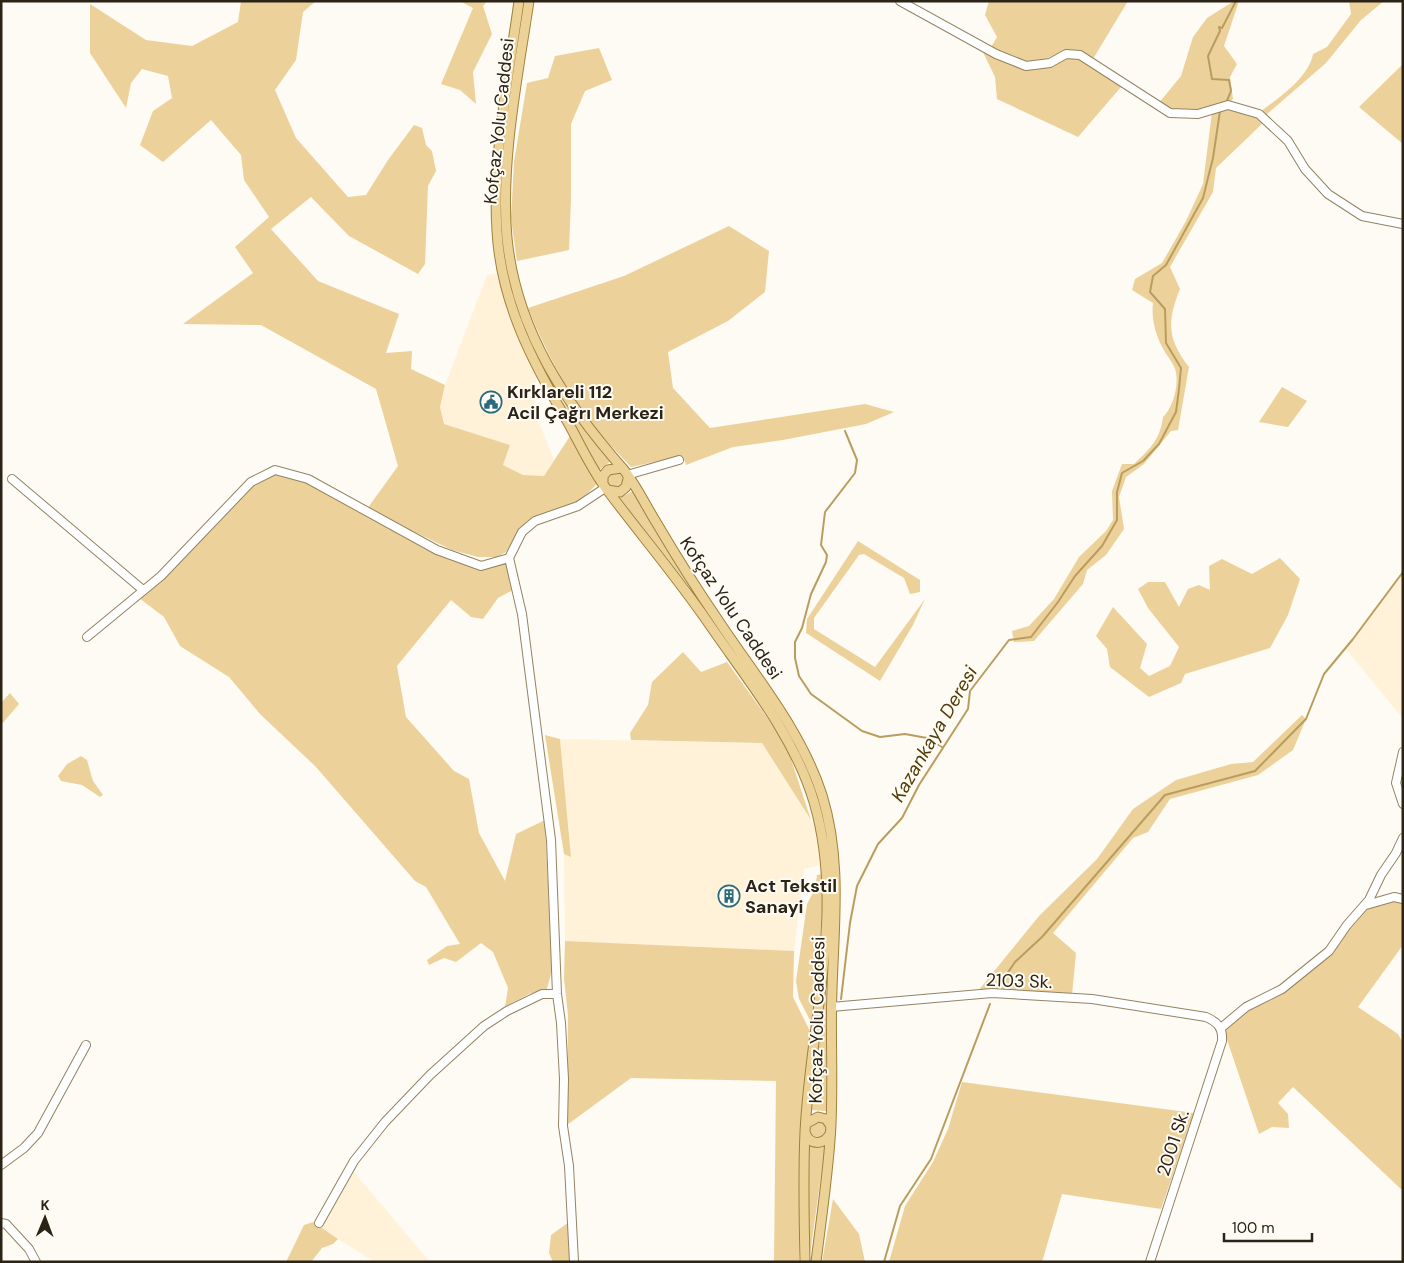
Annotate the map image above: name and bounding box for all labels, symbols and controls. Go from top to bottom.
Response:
street label: Kofçaz Yolu Caddesi [478,37,520,205]
place label: Kırklareli 112 Acil Çağrı Merkezi [507,380,664,425]
public building icon: Kırklareli 112 Acil Çağrı Merkezi [479,390,503,414]
street label: Kofçaz Yolu Caddesi [674,532,788,684]
water label: Kazankaya Deresi [885,661,983,806]
place label: Act Tekstil Sanayi [745,874,837,919]
building icon: Act Tekstil Sanayi [717,884,741,908]
street label: Kofçaz Yolu Caddesi [804,936,830,1104]
street label: 2103 Sk. [985,968,1053,994]
street label: 2001 Sk. [1151,1107,1195,1179]
north arrow [20,1193,70,1243]
text: K [40,1196,50,1214]
scale bar [1224,1210,1312,1242]
text: 100 m [1232,1218,1275,1238]

